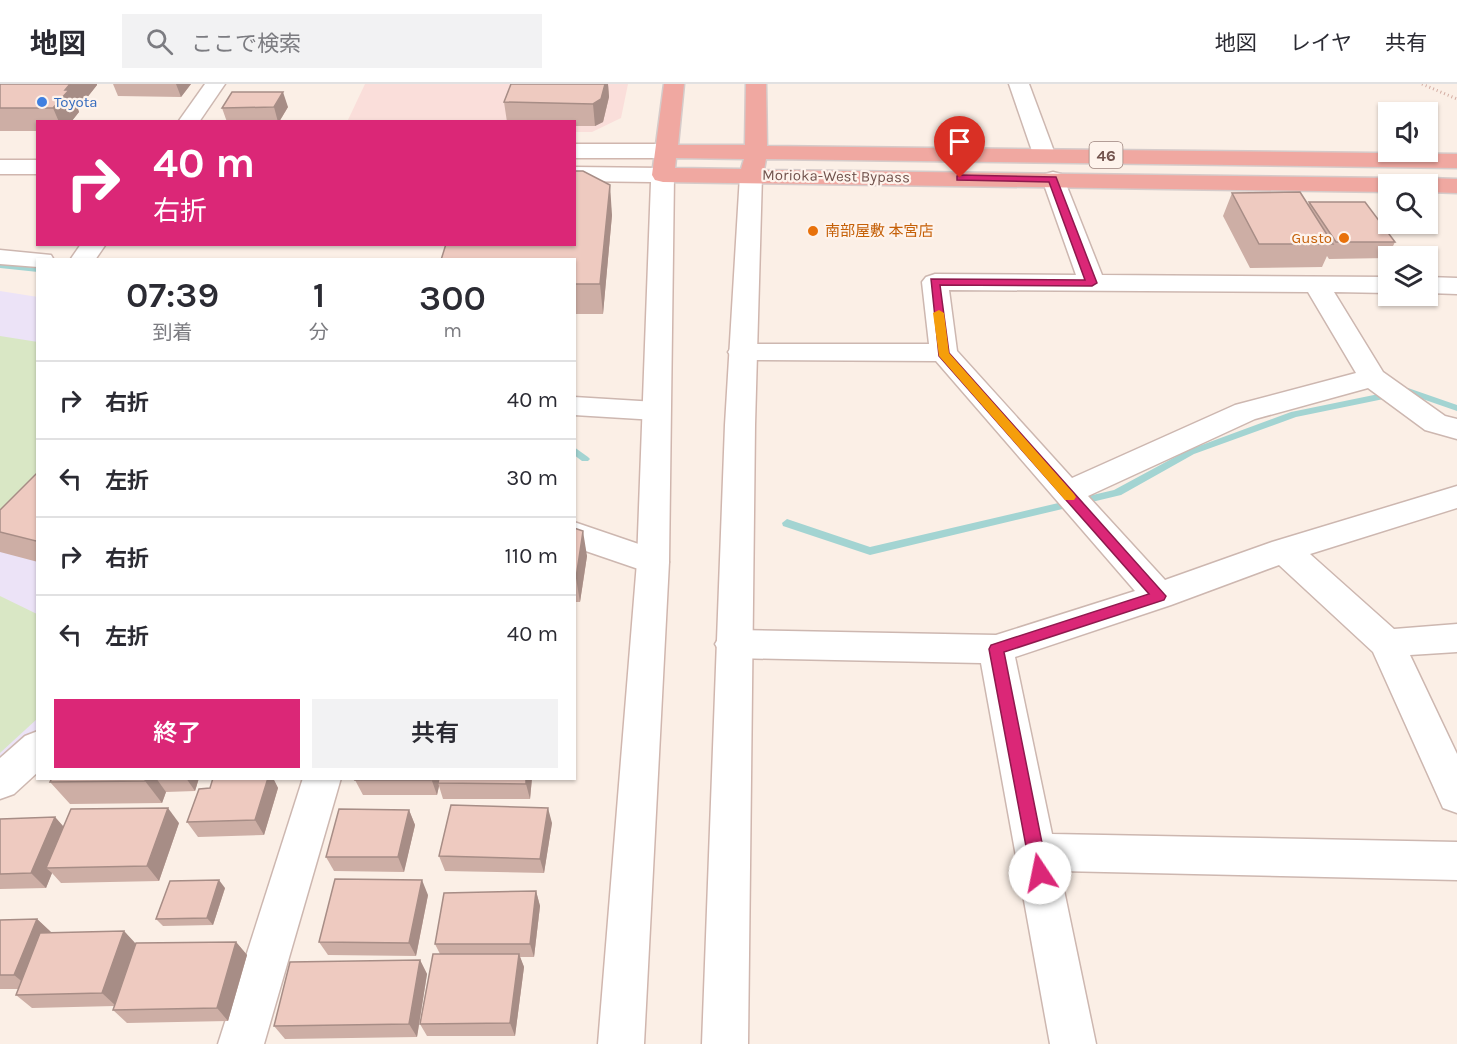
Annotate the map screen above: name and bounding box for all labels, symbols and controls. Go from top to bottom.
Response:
search box [122,14,542,68]
icon: search [143,25,176,58]
text: 地図 [30,27,86,60]
text: ここで検索 [191,31,301,57]
text: 地図 [1215,31,1257,55]
text: レイヤ [1290,31,1352,55]
text: 共有 [1385,31,1427,55]
place label: Toyota [54,93,98,111]
marker: Toyota [35,95,49,109]
map controls [1378,102,1438,306]
button: sound [1378,102,1438,162]
pin [934,116,985,178]
icon: arrive [943,125,976,158]
text: 40 m [153,138,255,188]
road number: 46 [1090,142,1122,168]
icon: right [54,144,132,222]
street label: Morioka-West Bypass [762,166,910,186]
button: search [1378,174,1438,234]
text: 右折 [153,195,207,227]
place label: 南部屋敷 本宮店 [825,222,934,240]
marker: 南部屋敷 本宮店 [806,224,820,238]
place label: Gusto [1292,229,1332,247]
marker: Gusto [1337,231,1351,245]
button: layers [1378,246,1438,306]
text: 07:39 [126,274,219,316]
text: 1 [313,274,325,316]
text: 300 [419,277,486,319]
text: m [443,319,462,342]
text: 到着 [153,321,193,344]
text: 分 [309,321,329,344]
icon: right [54,384,87,417]
text: 40 m [507,387,558,413]
text: 右折 [105,390,149,416]
icon: left [54,462,87,495]
text: 30 m [506,465,558,491]
text: 左折 [105,468,149,494]
icon: right [54,540,87,573]
text: 110 m [505,543,558,569]
text: 右折 [105,546,149,572]
icon: left [54,618,87,651]
text: 40 m [507,621,558,647]
text: 左折 [105,624,149,650]
button: 終了 [54,699,300,768]
button: 共有 [312,699,558,768]
position arrow [1008,841,1072,905]

